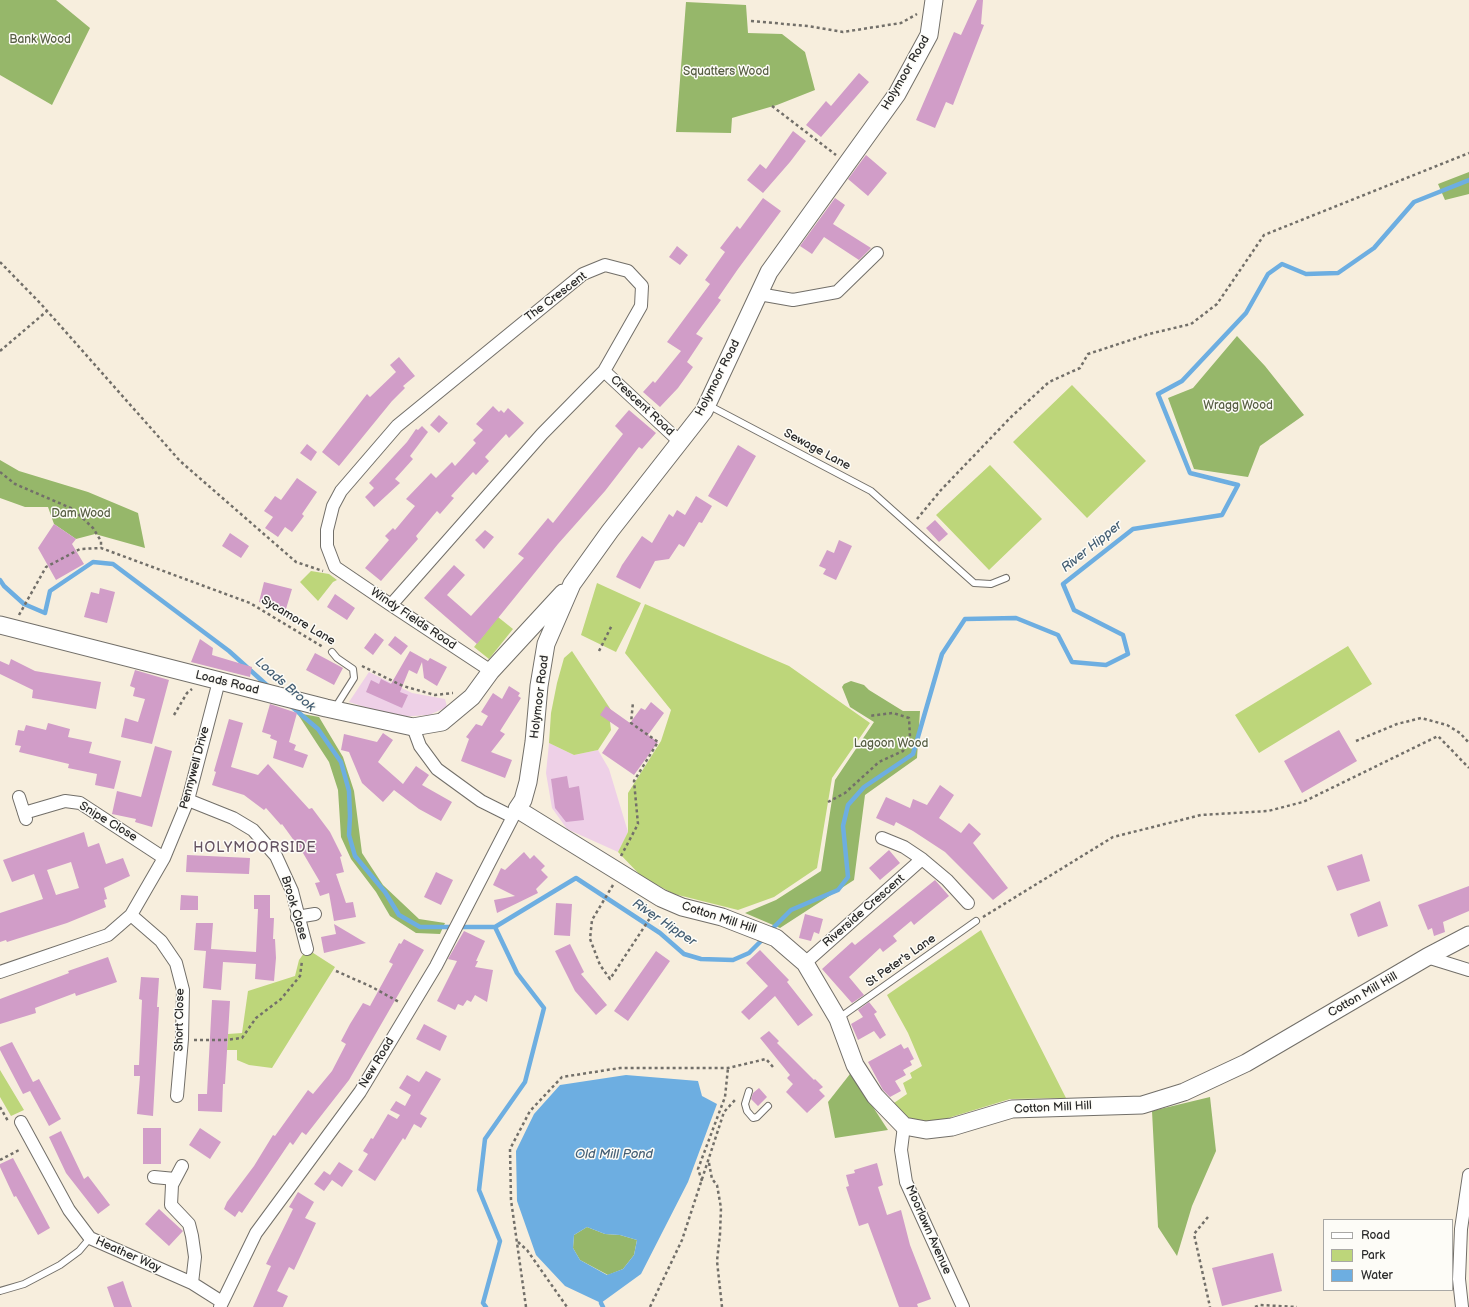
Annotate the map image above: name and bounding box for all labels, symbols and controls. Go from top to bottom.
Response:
park label: Bank Wood [9,33,71,47]
street label: Holymoor Road [879,33,933,113]
park label: Squatters Wood [683,65,769,79]
street label: The Crescent [522,269,590,325]
street label: Holymoor Road [693,337,743,419]
street label: Crescent Road [607,373,677,439]
park label: Wragg Wood [1203,399,1273,413]
street label: Sewage Lane [781,426,853,474]
park label: Dam Wood [51,507,111,521]
water label: River Hipper [1059,518,1125,576]
street label: Windy Fields Road [367,585,459,653]
street label: Sycamore Lane [258,593,338,649]
water label: Loads Brook [252,655,318,715]
street label: Holymoor Road [528,655,552,739]
street label: Loads Road [194,668,260,698]
street label: Pennywell Drive [177,725,213,811]
park label: Lagoon Wood [854,737,928,751]
street label: Snipe Close [76,799,140,845]
district label: HOLYMOORSIDE [193,840,317,856]
street label: Riverside Crescent [820,872,908,950]
street label: Brook Close [277,874,311,942]
water label: River Hipper [629,896,699,950]
street label: Cotton Mill Hill [680,899,758,937]
street label: St Peter's Lane [863,932,939,990]
street label: Cotton Mill Hill [1326,969,1400,1021]
street label: Short Close [172,988,188,1052]
street label: New Road [356,1035,398,1091]
street label: Cotton Mill Hill [1014,1099,1092,1117]
water label: Old Mill Pond [575,1147,653,1163]
street label: Moorlawn Avenue [902,1183,954,1277]
legend [1323,1219,1453,1291]
text: Road [1361,1228,1390,1243]
street label: Heather Way [93,1234,163,1276]
text: Park [1361,1248,1385,1263]
text: Water [1361,1268,1393,1283]

